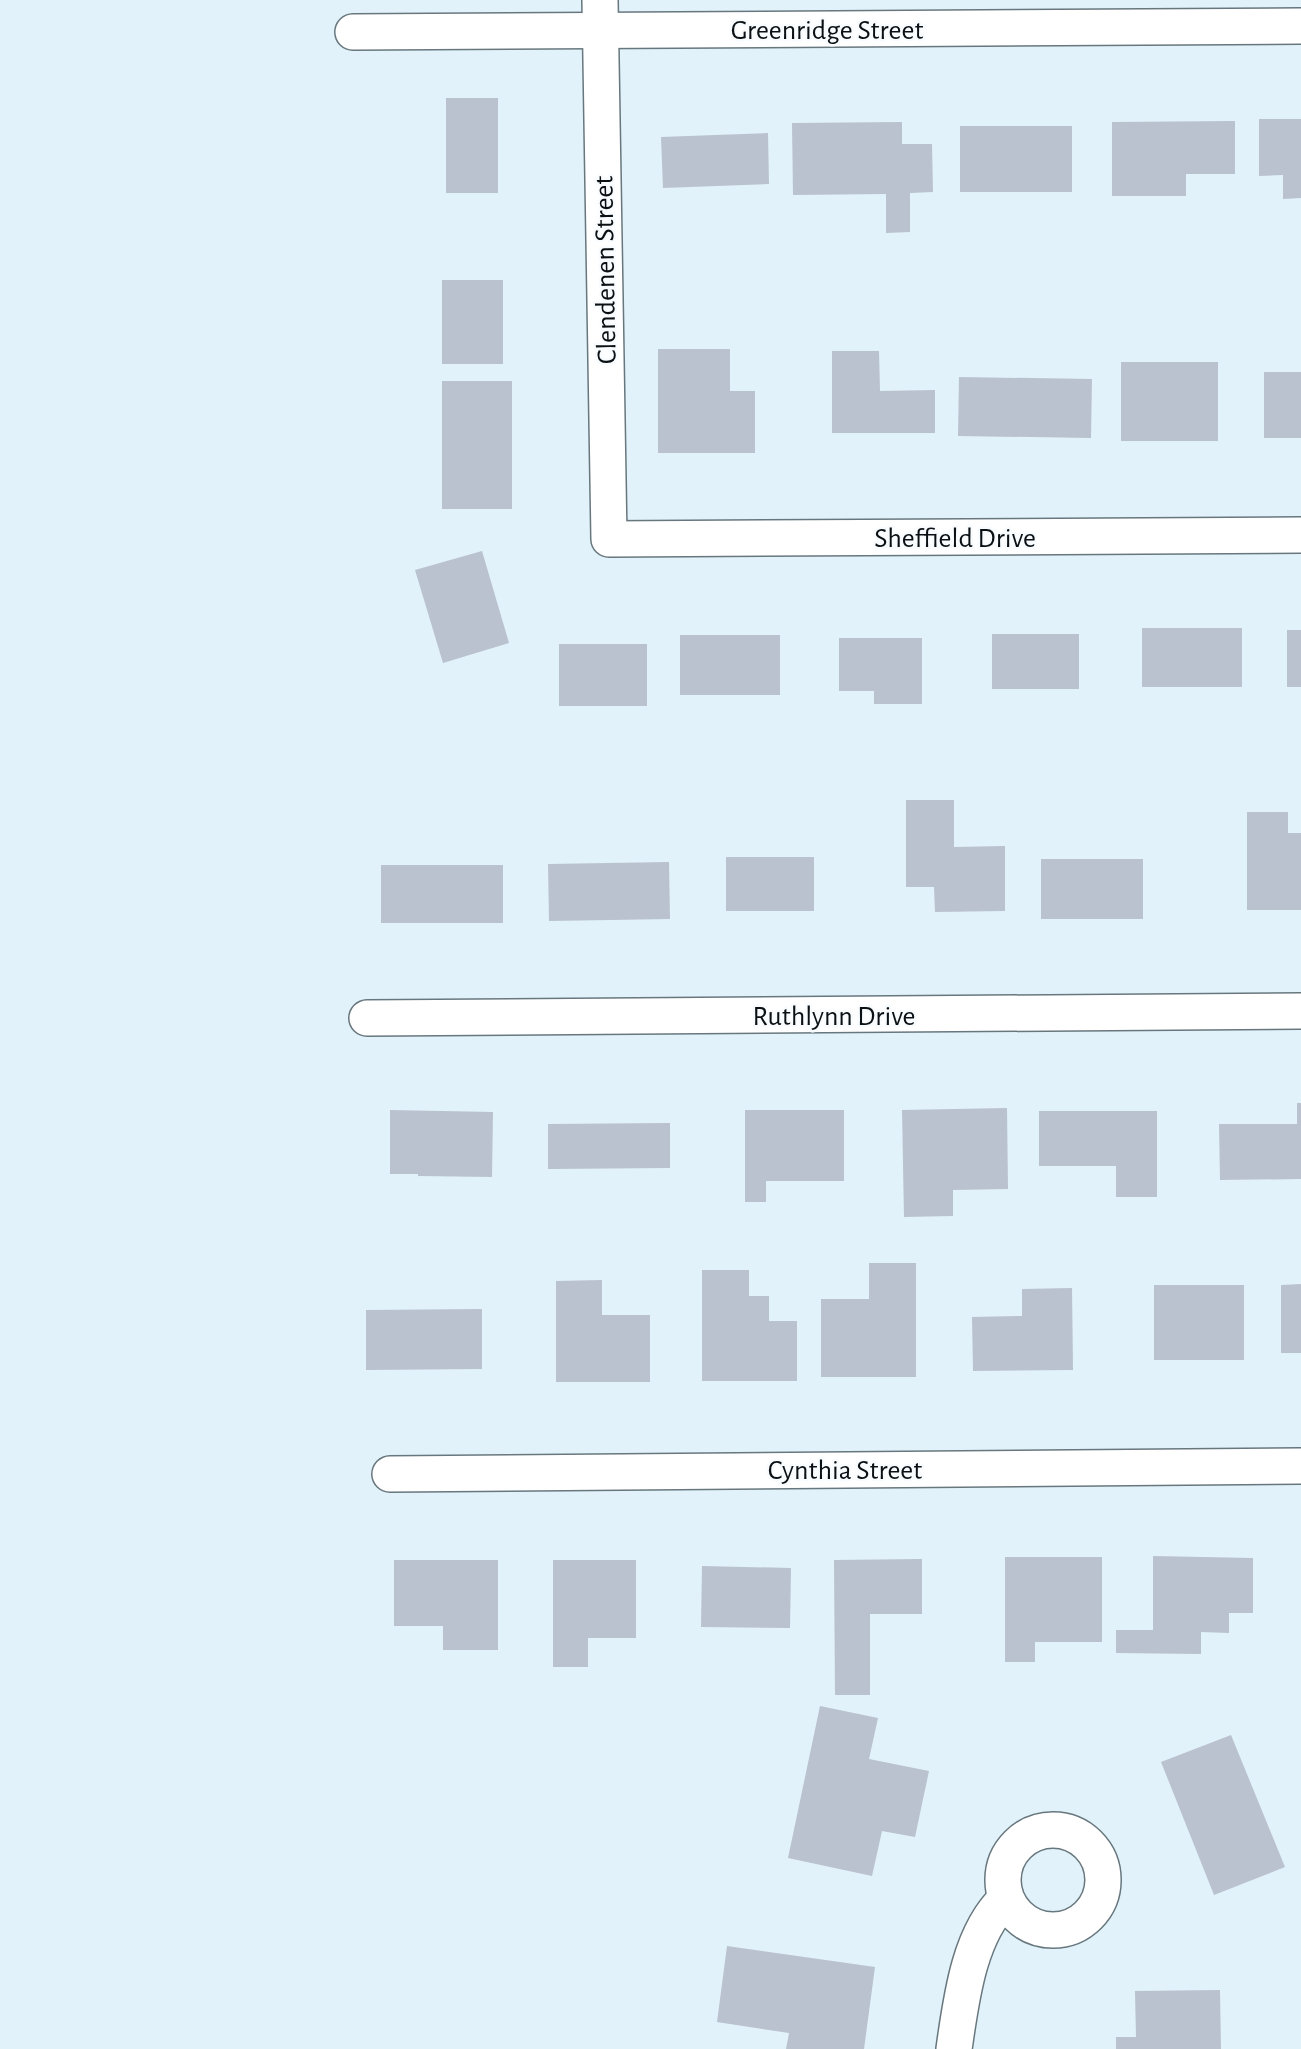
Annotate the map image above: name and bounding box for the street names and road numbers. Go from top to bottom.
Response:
street label: Greenridge Street [731,17,923,45]
street label: Clendenen Street [590,175,622,364]
street label: Sheffield Drive [874,525,1036,553]
street label: Ruthlynn Drive [752,1003,916,1031]
street label: Cynthia Street [768,1457,922,1485]

